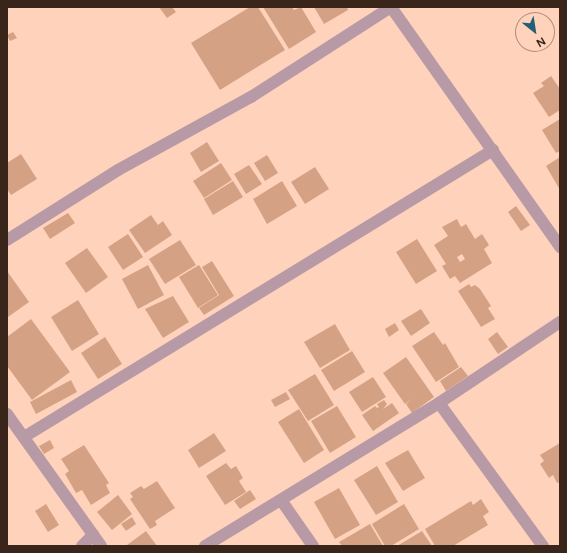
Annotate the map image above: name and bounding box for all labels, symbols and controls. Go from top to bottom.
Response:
north arrow [515,12,555,52]
text: N [534,34,548,50]

